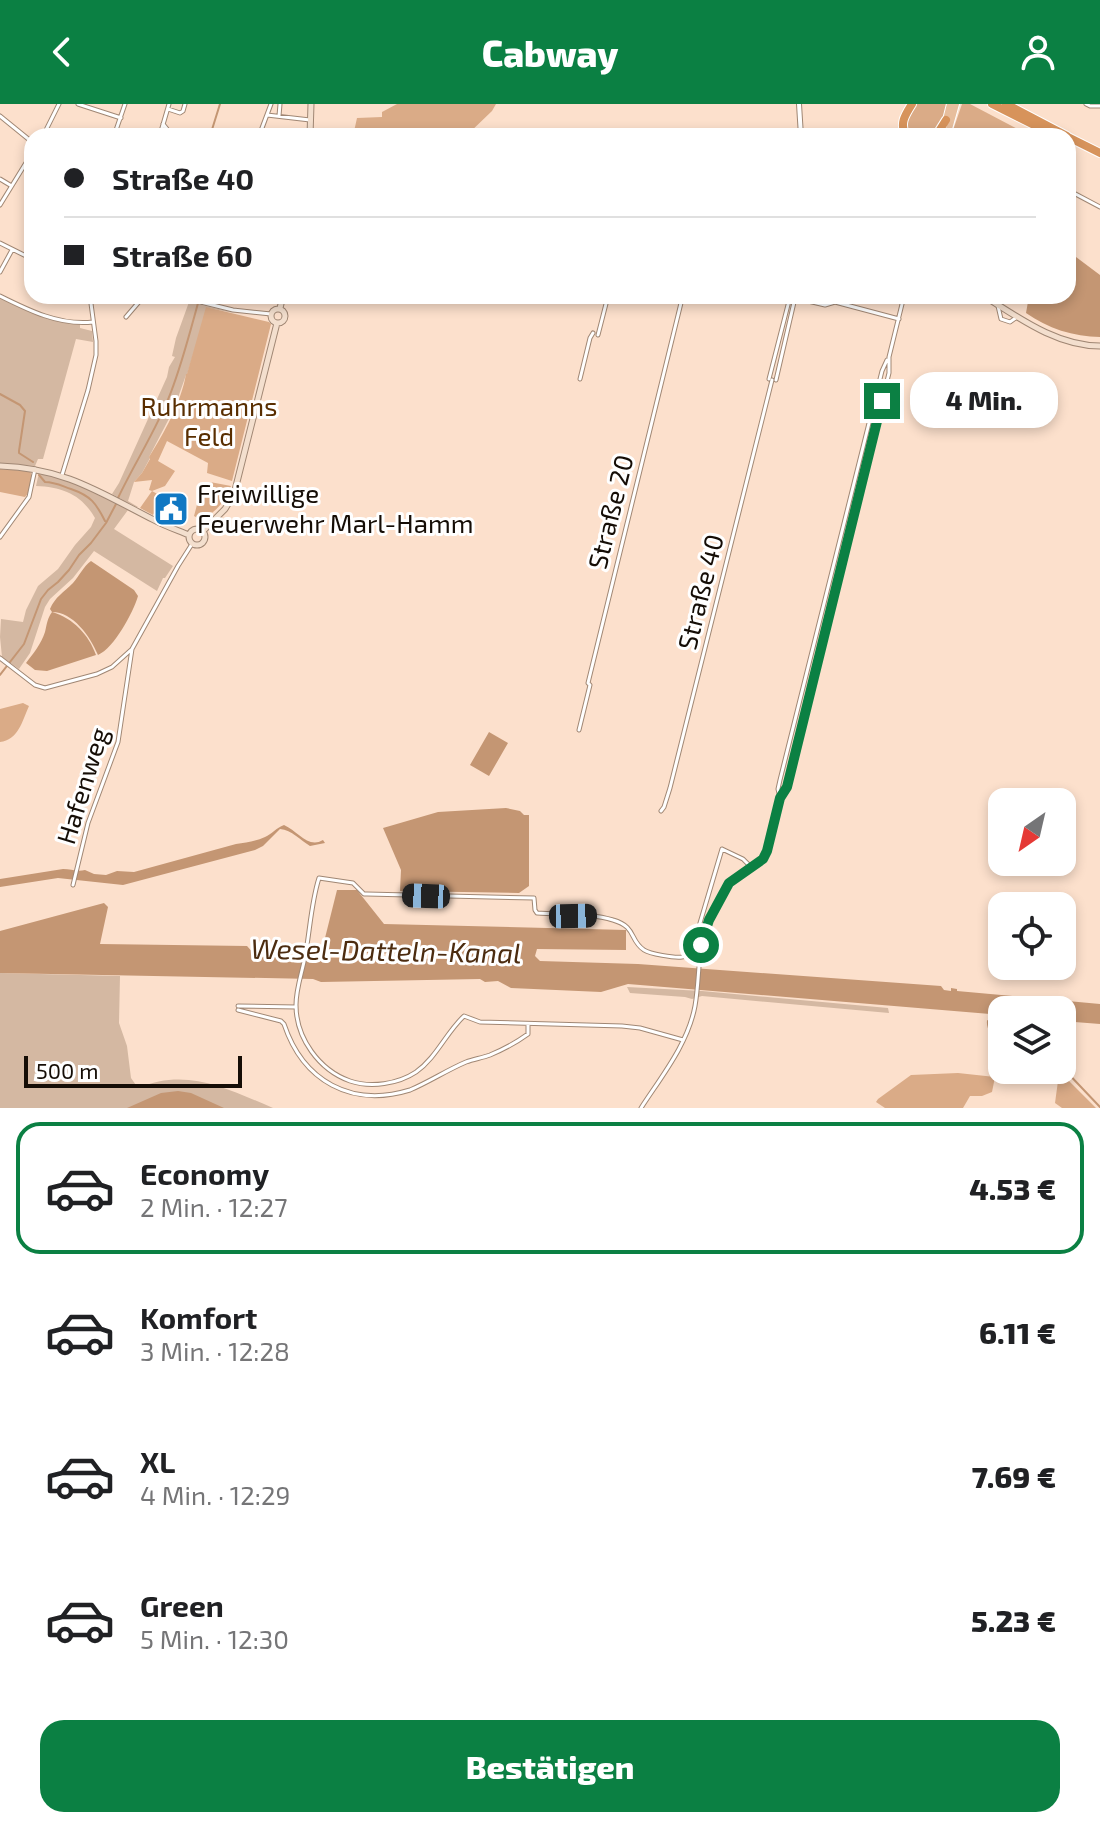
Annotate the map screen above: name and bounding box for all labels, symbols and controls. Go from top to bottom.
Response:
icon: back [40,30,84,74]
icon: person [1016,30,1060,74]
text: Cabway [482,31,618,74]
text: Straße 40 [112,160,254,196]
text: Straße 60 [112,237,253,273]
callout: 4 Min. [910,373,1058,429]
route end [864,383,900,419]
text: 4 Min. [946,384,1022,415]
park label: Ruhrmanns Feld [141,390,277,451]
street label: Straße 20 [580,451,639,572]
place label: Freiwillige Feuerwehr Marl-Hamm [197,477,473,538]
public building icon: Freiwillige Feuerwehr Marl-Hamm [152,490,190,528]
street label: Straße 40 [670,531,729,653]
street label: Hafenweg [49,724,114,848]
north arrow [988,788,1076,876]
map controls [988,788,1076,1084]
car [402,883,450,909]
button: locate [988,892,1076,980]
car [549,904,597,928]
route start [683,927,719,963]
water label: Wesel-Datteln-Kanal [250,931,522,969]
button: layers [988,996,1076,1084]
scale bar [24,1052,242,1088]
text: 500 m [36,1057,99,1083]
icon: car [44,1152,116,1224]
text: Economy [140,1155,269,1191]
text: 4.53 € [969,1170,1056,1206]
text: 2 Min. · 12:27 [140,1191,287,1222]
icon: car [44,1296,116,1368]
text: Komfort [140,1299,257,1335]
text: 6.11 € [979,1314,1056,1350]
text: 3 Min. · 12:28 [140,1335,290,1366]
icon: car [44,1440,116,1512]
text: XL [140,1443,175,1479]
text: 7.69 € [972,1458,1056,1494]
text: 4 Min. · 12:29 [140,1479,290,1510]
icon: car [44,1584,116,1656]
text: Green [140,1587,224,1623]
text: 5.23 € [971,1602,1056,1638]
text: 5 Min. · 12:30 [140,1623,289,1654]
button: Bestätigen [40,1720,1060,1812]

